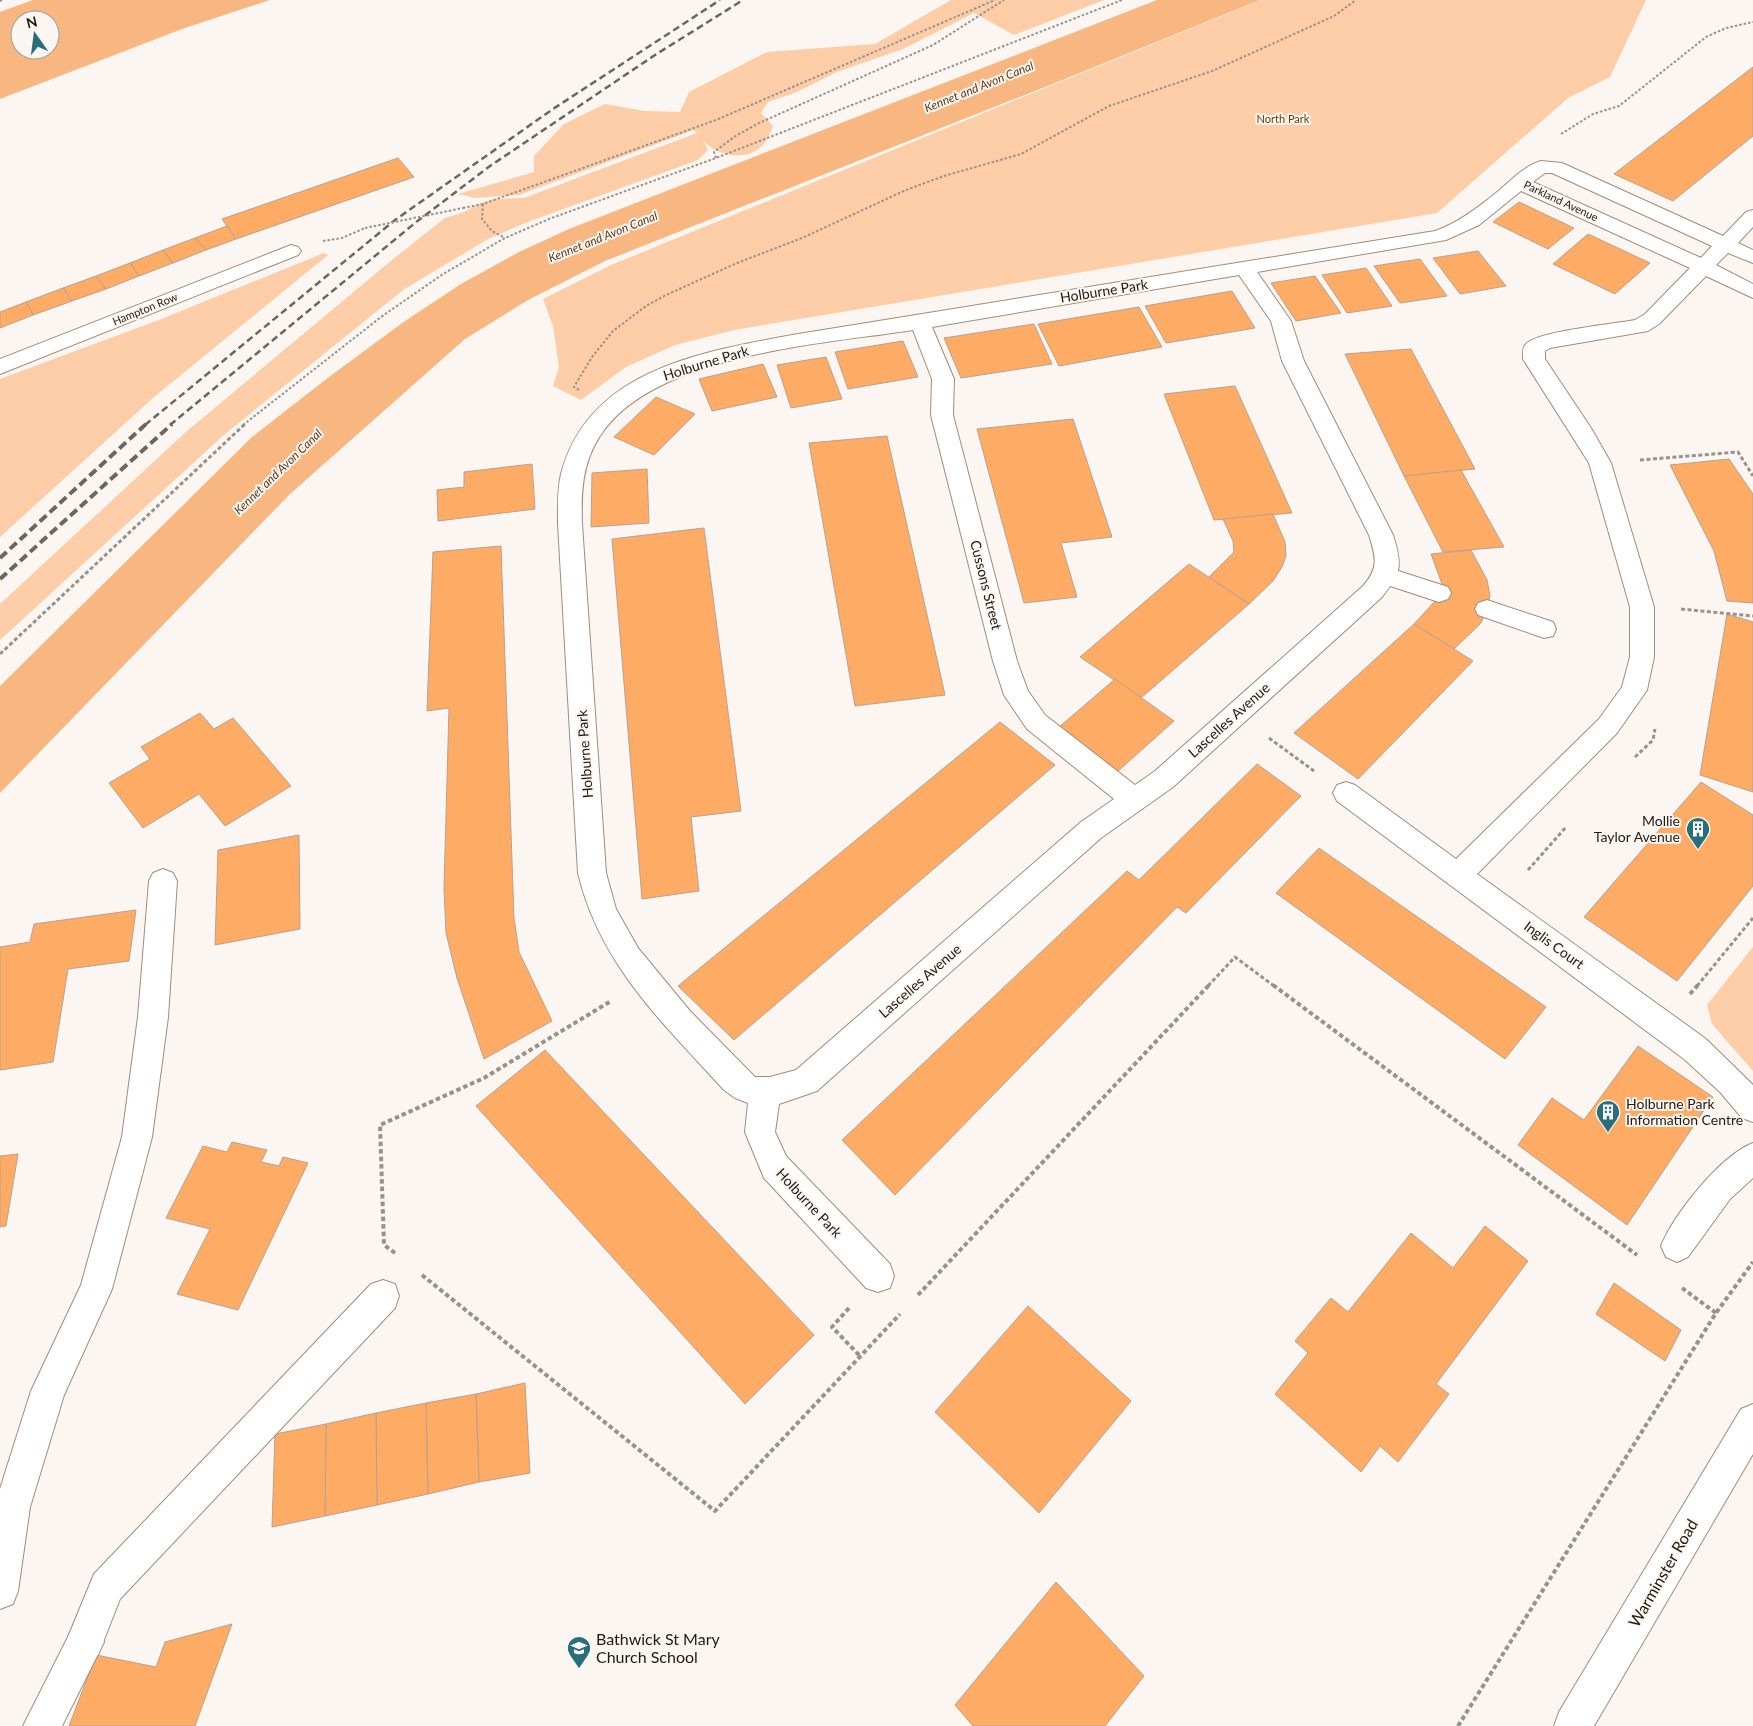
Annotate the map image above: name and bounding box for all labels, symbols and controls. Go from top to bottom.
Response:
north arrow [10,10,60,60]
text: N [24,12,39,31]
water label: Kennet and Avon Canal [922,58,1036,115]
park label: North Park [1257,112,1310,125]
street label: Parkland Avenue [1522,178,1601,224]
water label: Kennet and Avon Canal [546,208,660,265]
street label: Holburne Park [1059,275,1150,306]
street label: Hampton Row [110,289,180,328]
street label: Holburne Park [661,341,752,384]
water label: Kennet and Avon Canal [231,426,325,517]
street label: Cussons Street [967,538,1006,631]
street label: Lascelles Avenue [1184,679,1273,761]
street label: Holburne Park [573,708,596,799]
place label: Mollie Taylor Avenue [1594,812,1680,845]
building icon: Mollie Taylor Avenue [1685,816,1711,850]
street label: Inglis Court [1521,917,1588,972]
street label: Lascelles Avenue [875,940,964,1021]
place label: Holburne Park Information Centre [1626,1095,1743,1128]
building icon: Holburne Park Information Centre [1595,1099,1621,1133]
street label: Holburne Park [773,1164,846,1242]
street label: Warminster Road [1624,1515,1701,1630]
place label: Bathwick St Mary Church School [596,1629,721,1666]
school or university icon: Bathwick St Mary Church School [566,1635,592,1669]

